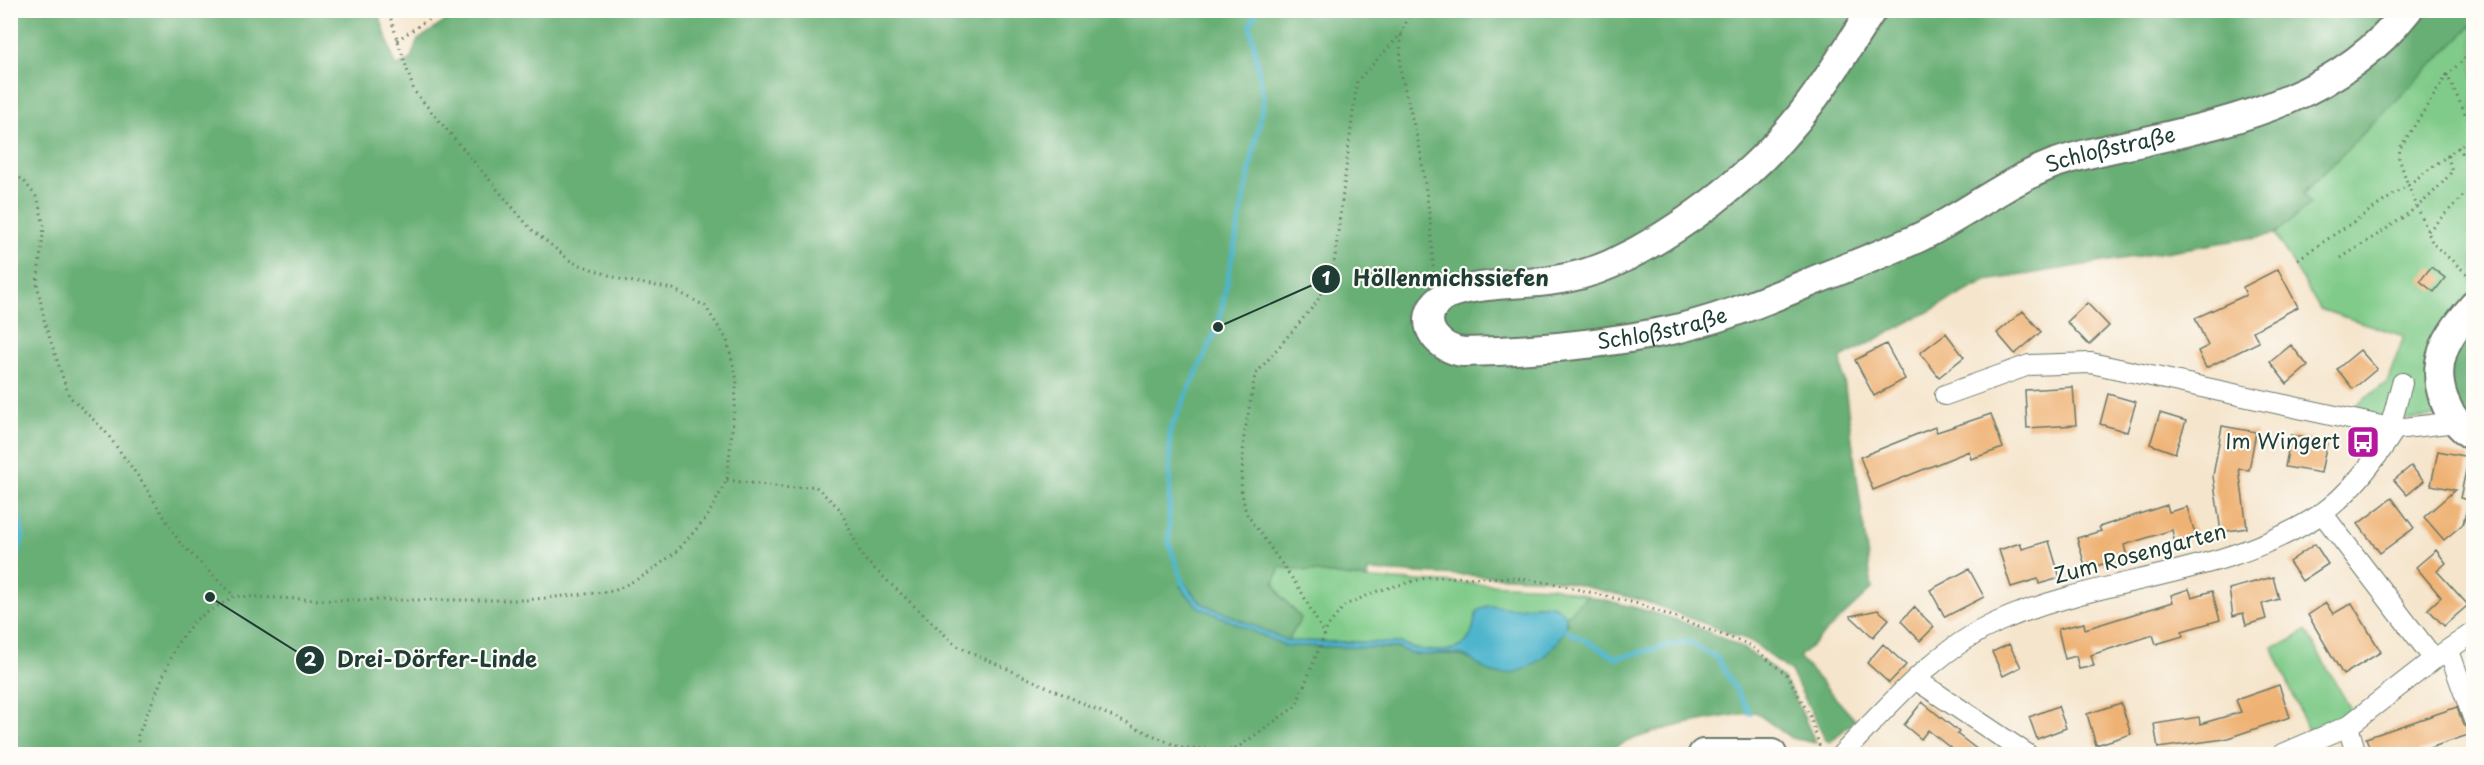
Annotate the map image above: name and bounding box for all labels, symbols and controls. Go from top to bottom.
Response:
street label: Schloßstraße [2040,117,2178,180]
callout: Höllenmichssiefen [1311,259,1561,299]
text: Höllenmichssiefen [1353,260,1549,293]
text: 1 [1322,264,1331,291]
street label: Schloßstraße [1595,297,1731,357]
place label: Im Wingert [2225,424,2340,456]
bus stop icon: Im Wingert [2345,424,2381,460]
street label: Zum Rosengarten [2049,514,2229,591]
callout: Drei-Dörfer-Linde [295,640,549,680]
text: Drei-Dörfer-Linde [337,641,537,674]
text: 2 [304,645,317,672]

